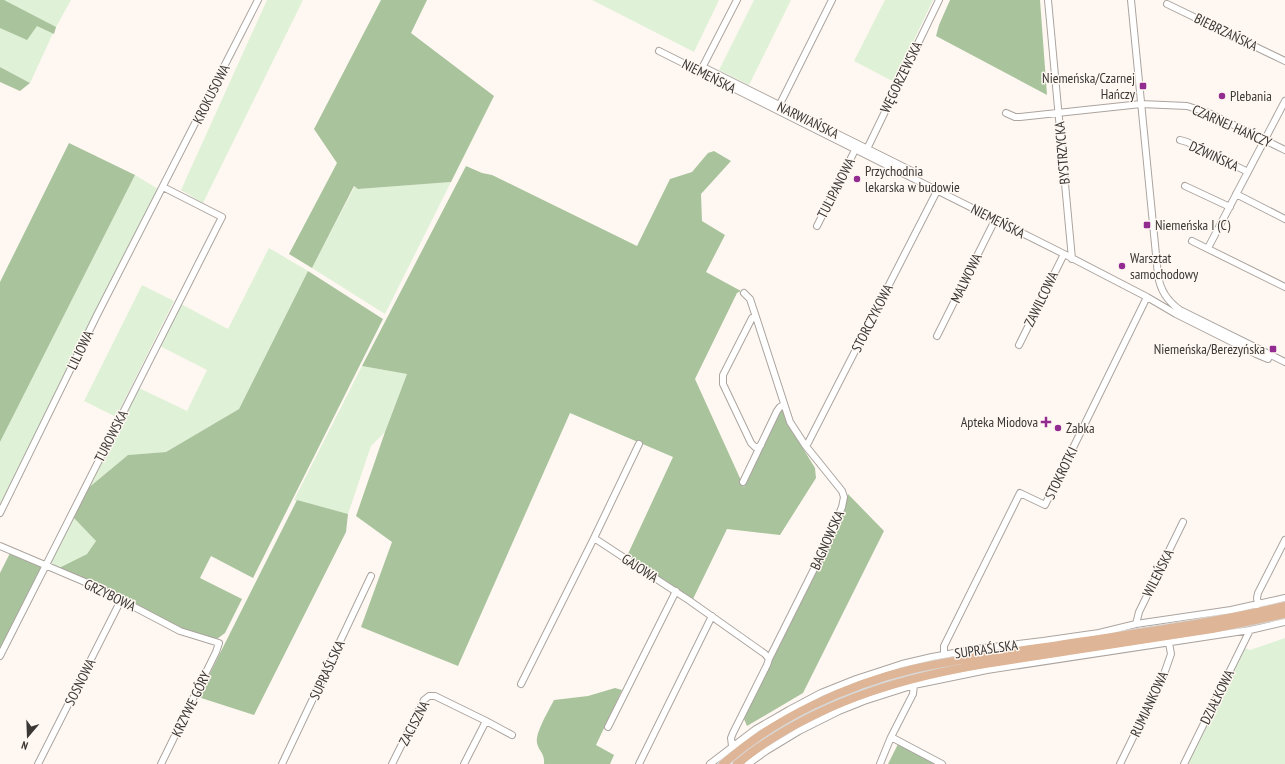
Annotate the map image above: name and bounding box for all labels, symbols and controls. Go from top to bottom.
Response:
street label: BIEBRZAŃSKA [1191,9,1261,55]
street label: WĘGORZEWSKA [876,38,926,116]
street label: NIEMEŃSKA [679,55,739,97]
street label: KROKUSOWA [188,61,234,127]
place label: Niemeńska/Czarnej Hańczy [1042,69,1136,103]
marker: Niemeńska/Czarnej Hańczy [1138,81,1148,91]
place label: Plebania [1230,87,1272,105]
marker: Plebania [1217,91,1227,101]
street label: NARWIAŃSKA [774,97,842,143]
street label: CZARNEJ HAŃCZY [1189,100,1275,152]
street label: BYSTRZYCKA [1050,120,1074,185]
street label: DŹWIŃSKA [1186,137,1242,175]
street label: TULIPANOWA [813,154,859,221]
place label: Przychodnia lekarska w budowie [865,162,960,196]
marker: Przychodnia lekarska w budowie [852,174,862,184]
street label: NIEMEŃSKA [968,200,1028,242]
place label: Niemeńska I (C) [1155,216,1231,234]
marker: Niemeńska I (C) [1142,220,1152,230]
place label: Warsztat samochodowy [1130,249,1199,283]
street label: MALWOWA [946,250,986,306]
marker: Warsztat samochodowy [1117,261,1127,271]
street label: ZAWILCOWA [1020,268,1062,330]
street label: STORCZYKOWA [847,281,897,355]
street label: LILIOWA [63,327,97,372]
place label: Niemeńska/Berezyńska [1154,340,1265,358]
marker: Niemeńska/Berezyńska [1268,344,1278,354]
street label: TUROWSKA [90,407,132,465]
place label: Apteka Miodova [961,413,1038,431]
marker: Apteka Miodova [1041,417,1051,427]
place label: Żabka [1066,419,1095,437]
marker: Żabka [1053,423,1063,433]
street label: STOKROTKI [1041,444,1081,502]
street label: BAGNOWSKA [806,507,848,573]
street label: WILEŃSKA [1138,546,1178,600]
street label: GAJOWA [618,550,662,587]
street label: GRZYBOWA [81,575,139,615]
street label: SUPRAŚLSKA [953,636,1019,662]
street label: SUPRAŚLSKA [305,637,349,703]
street label: SOSNOWA [61,655,100,709]
street label: DZIAŁKOWA [1196,666,1238,727]
street label: KRZYWE GÓRY [167,668,215,740]
street label: RUMIANKOWA [1126,668,1172,740]
street label: ZACISZNA [395,697,433,749]
north arrow [8,716,48,756]
text: N [20,738,30,753]

